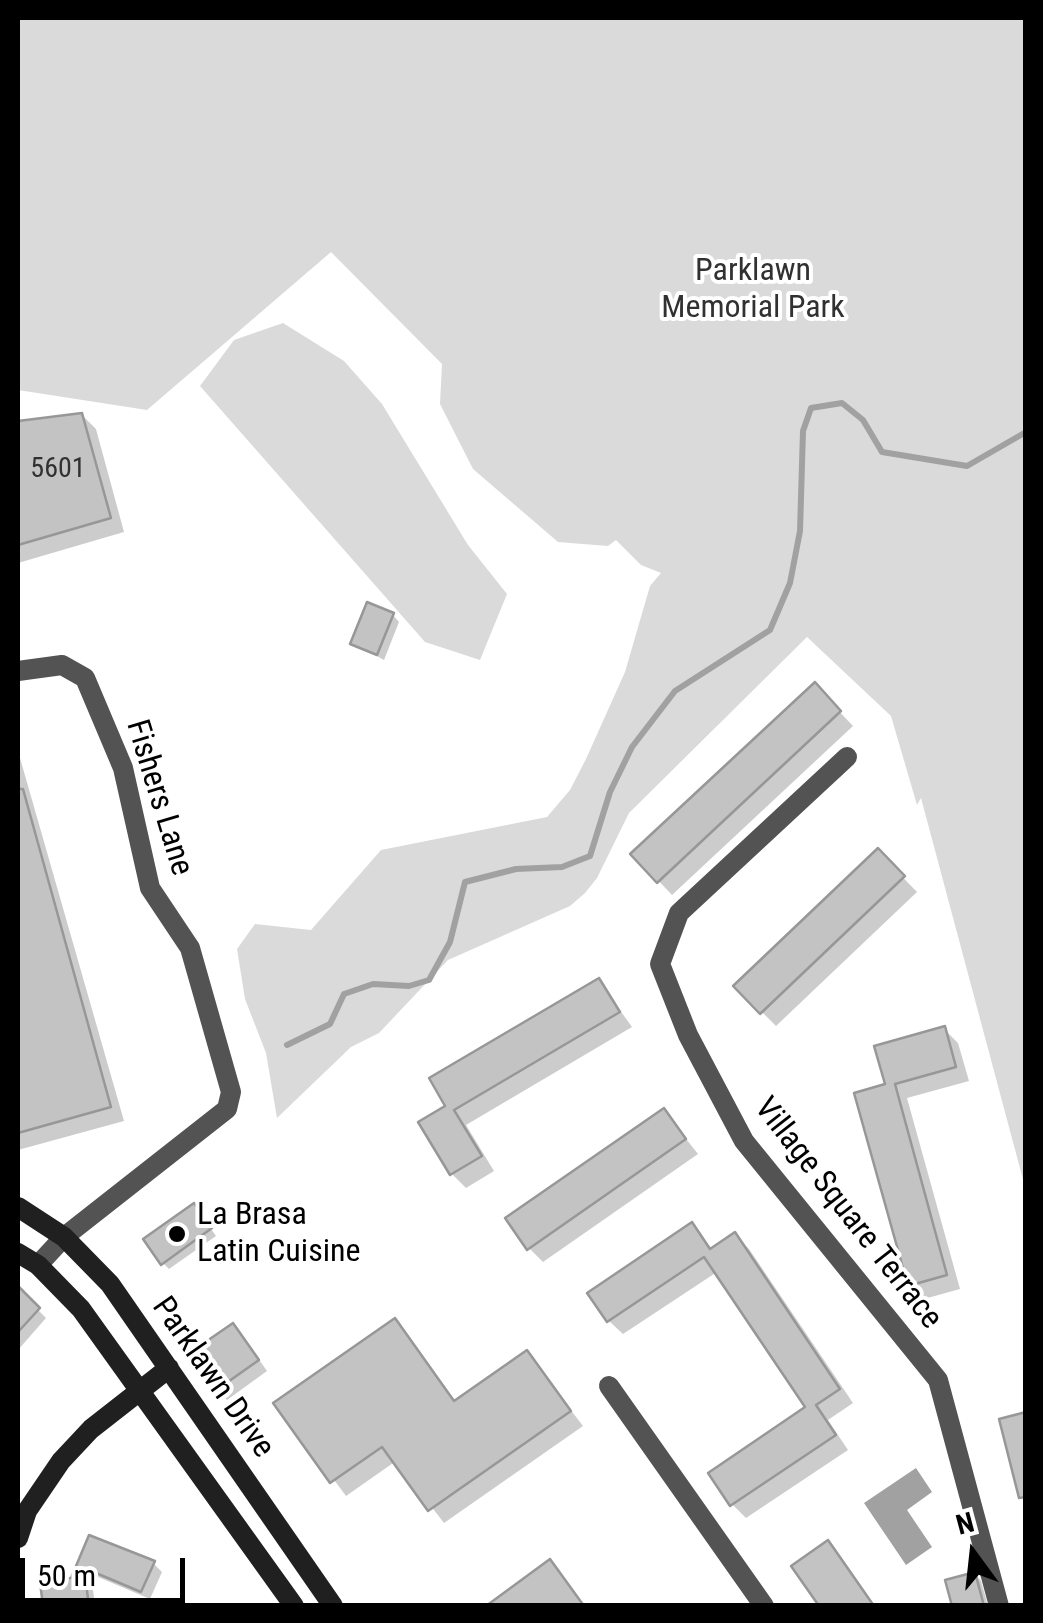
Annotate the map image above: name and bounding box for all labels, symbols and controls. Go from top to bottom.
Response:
park label: Parklawn Memorial Park [661,253,845,328]
house number: 5601 [30,453,86,487]
street label: Fishers Lane [116,716,200,880]
street label: Village Square Terrace [745,1091,949,1337]
place label: La Brasa Latin Cuisine [197,1197,361,1272]
marker: La Brasa Latin Cuisine [166,1223,188,1245]
street label: Parklawn Drive [143,1290,281,1466]
north arrow [923,1503,1023,1603]
text: N [953,1505,978,1542]
scale bar [25,1538,190,1600]
text: 50 m [37,1558,96,1593]

